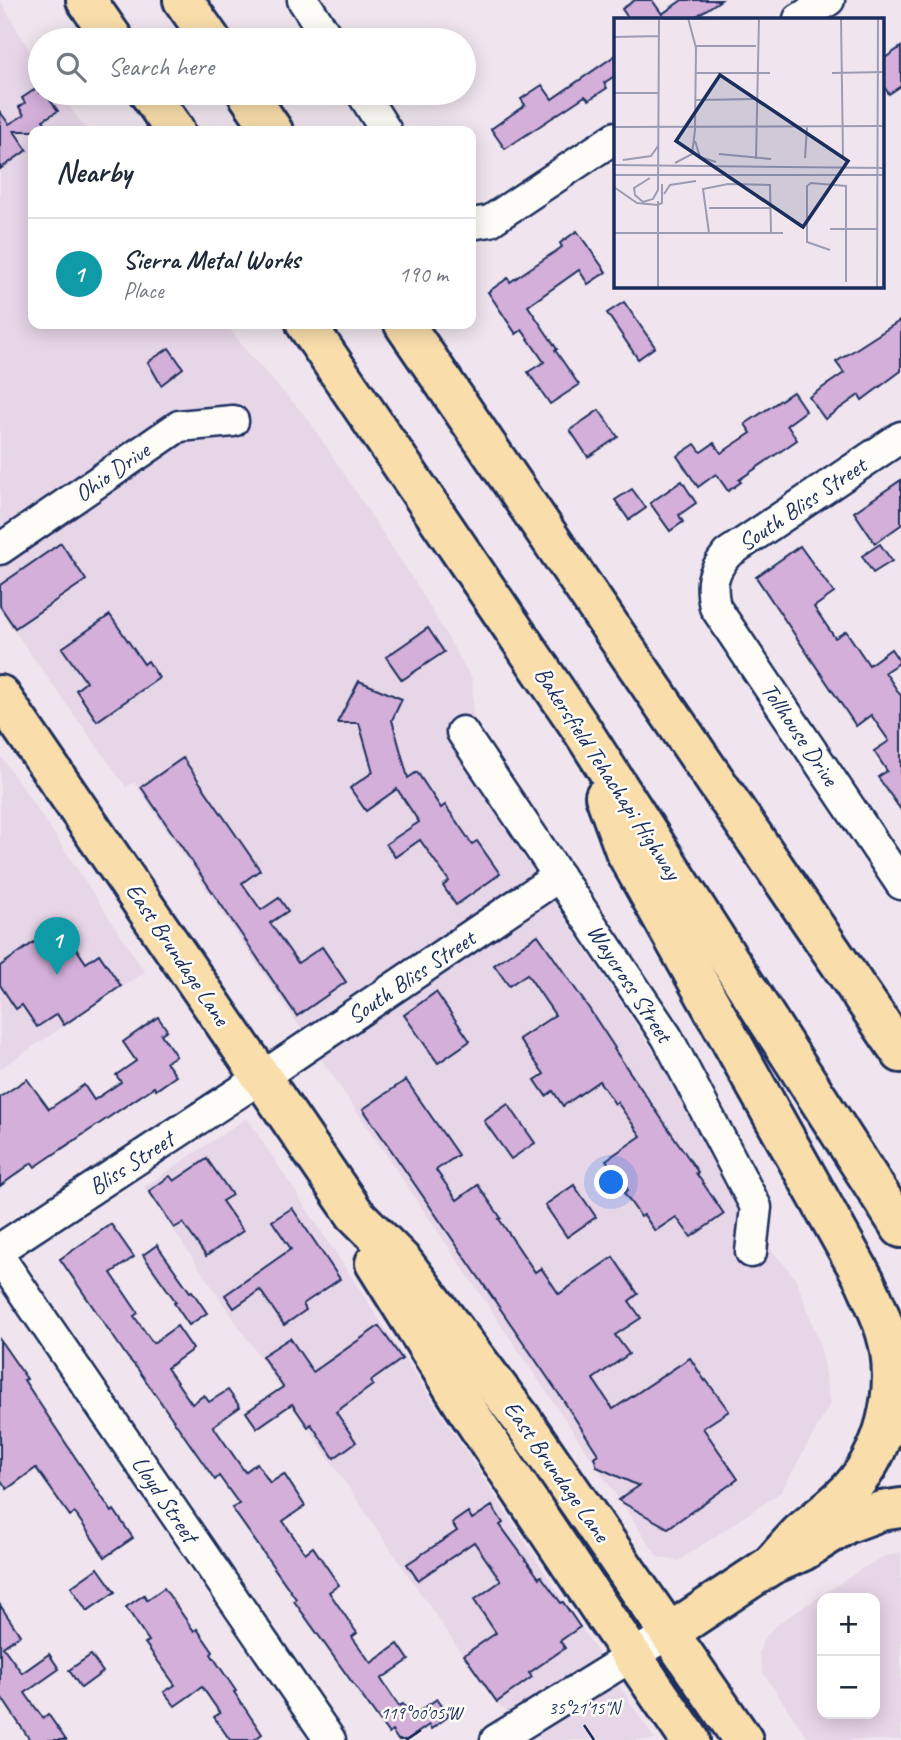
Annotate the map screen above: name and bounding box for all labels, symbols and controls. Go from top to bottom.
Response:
inset map [614,18,884,287]
search box [28,28,476,105]
icon: search [52,48,90,86]
text: Search here [108,50,214,83]
text: Nearby [56,153,132,191]
text: Sierra Metal Works [123,243,300,276]
text: 1 [74,260,84,289]
text: 190 m [399,260,448,289]
text: Place [123,276,163,305]
street label: Ohio Drive [69,434,157,509]
street label: South Bliss Street [732,449,873,558]
street label: Bakersfield Tehachapi Highway [528,661,689,887]
street label: Tollhouse Drive [755,677,847,793]
street label: East Brundage Lane [119,877,238,1033]
pin: 1 [34,917,80,975]
street label: Waycross Street [581,918,680,1049]
street label: South Bliss Street [341,922,482,1031]
street label: Bliss Street [83,1123,182,1202]
your location [594,1165,628,1199]
street label: East Brundage Lane [497,1394,618,1549]
street label: Lloyd Street [125,1450,207,1551]
map controls [817,1593,880,1719]
button: + [817,1593,880,1656]
button: − [817,1656,880,1719]
text: 35°21'15"N [549,1697,623,1719]
text: 119°00'05"W [380,1702,465,1724]

